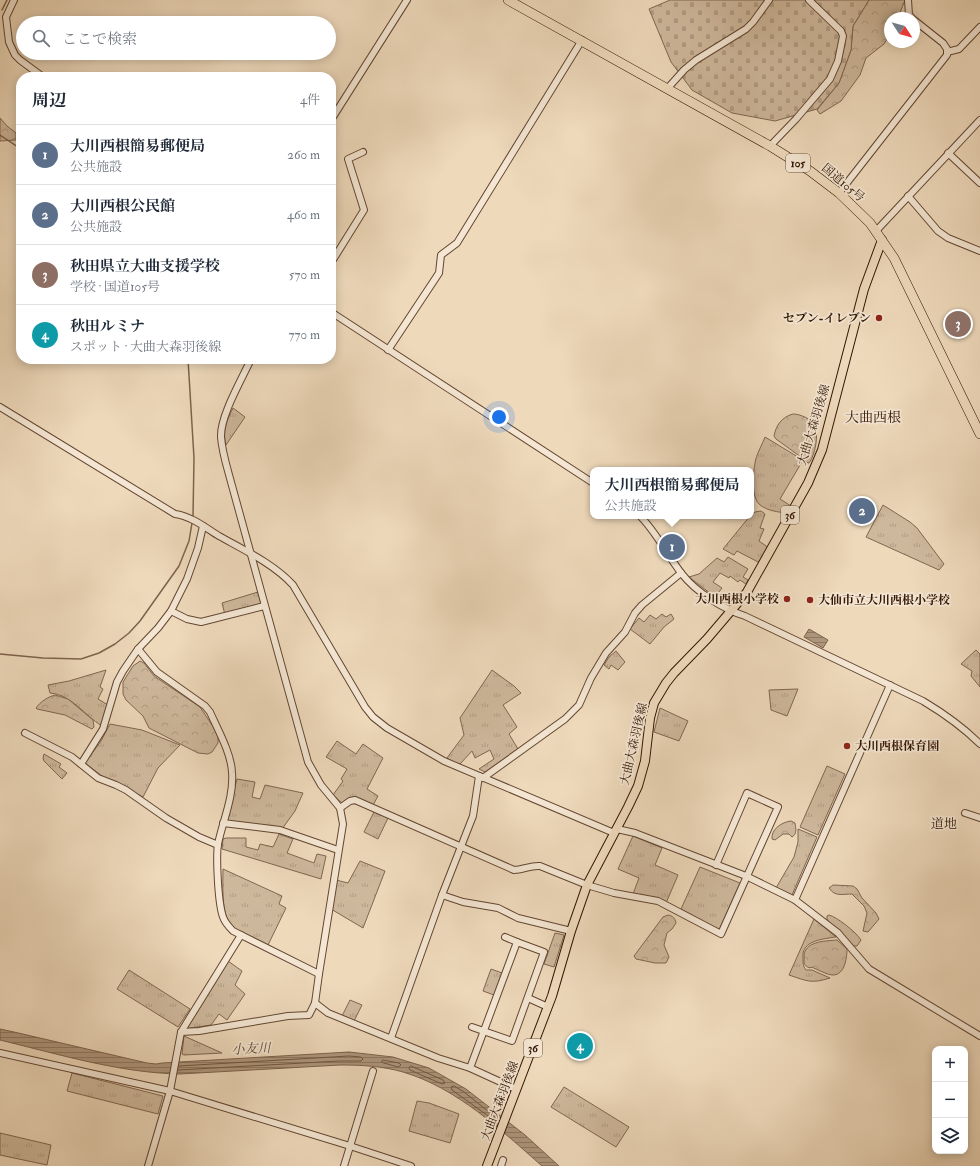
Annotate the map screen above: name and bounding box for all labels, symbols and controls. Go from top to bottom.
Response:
north arrow [884,12,920,48]
search box [16,16,336,60]
icon: search [30,27,52,49]
text: ここで検索 [62,30,137,49]
text: 周辺 [32,90,66,111]
text: 4件 [300,92,320,108]
text: 大川西根簡易郵便局 [70,137,205,156]
text: 1 [43,147,47,163]
text: 260 m [287,147,320,163]
road number: 105 [786,154,810,172]
text: 公共施設 [70,159,122,175]
street label: 国道105号 [818,161,868,205]
text: 大川西根公民館 [70,197,175,216]
text: 2 [42,207,48,223]
text: 460 m [287,207,320,223]
text: 公共施設 [70,219,122,235]
text: 秋田県立大曲支援学校 [70,257,220,276]
text: 3 [43,267,48,283]
text: 570 m [289,267,320,283]
text: 学校 · 国道105号 [70,279,160,295]
pin: 3 [945,309,971,339]
place label: セブン-イレブン [783,311,871,326]
marker: セブン-イレブン [874,313,884,323]
text: 秋田ルミナ [70,317,145,336]
text: 4 [41,327,49,343]
text: 770 m [289,327,320,343]
text: スポット · 大曲大森羽後線 [70,339,221,355]
street label: 大曲大森羽後線 [795,383,833,467]
your location [489,407,509,427]
district label: 大曲西根 [845,409,901,426]
popup [590,467,754,519]
text: 大川西根簡易郵便局 [604,476,740,495]
pin: 2 [849,496,875,526]
text: 公共施設 [604,498,657,514]
road number: 36 [781,506,799,524]
pin: 1 [659,532,685,562]
place label: 大川西根小学校 [695,592,779,607]
place label: 大仙市立大川西根小学校 [818,593,950,608]
marker: 大川西根小学校 [782,594,792,604]
marker: 大仙市立大川西根小学校 [805,595,815,605]
street label: 大曲大森羽後線 [617,701,651,787]
place label: 大川西根保育園 [855,739,939,754]
marker: 大川西根保育園 [842,741,852,751]
district label: 道地 [931,816,957,832]
pin: 4 [567,1031,593,1061]
road number: 36 [524,1039,542,1057]
water label: 小友川 [231,1040,273,1058]
map controls [932,1046,968,1154]
button: + [932,1046,968,1082]
street label: 大曲大森羽後線 [478,1059,522,1143]
button: − [932,1082,968,1118]
button: layers [932,1118,968,1154]

